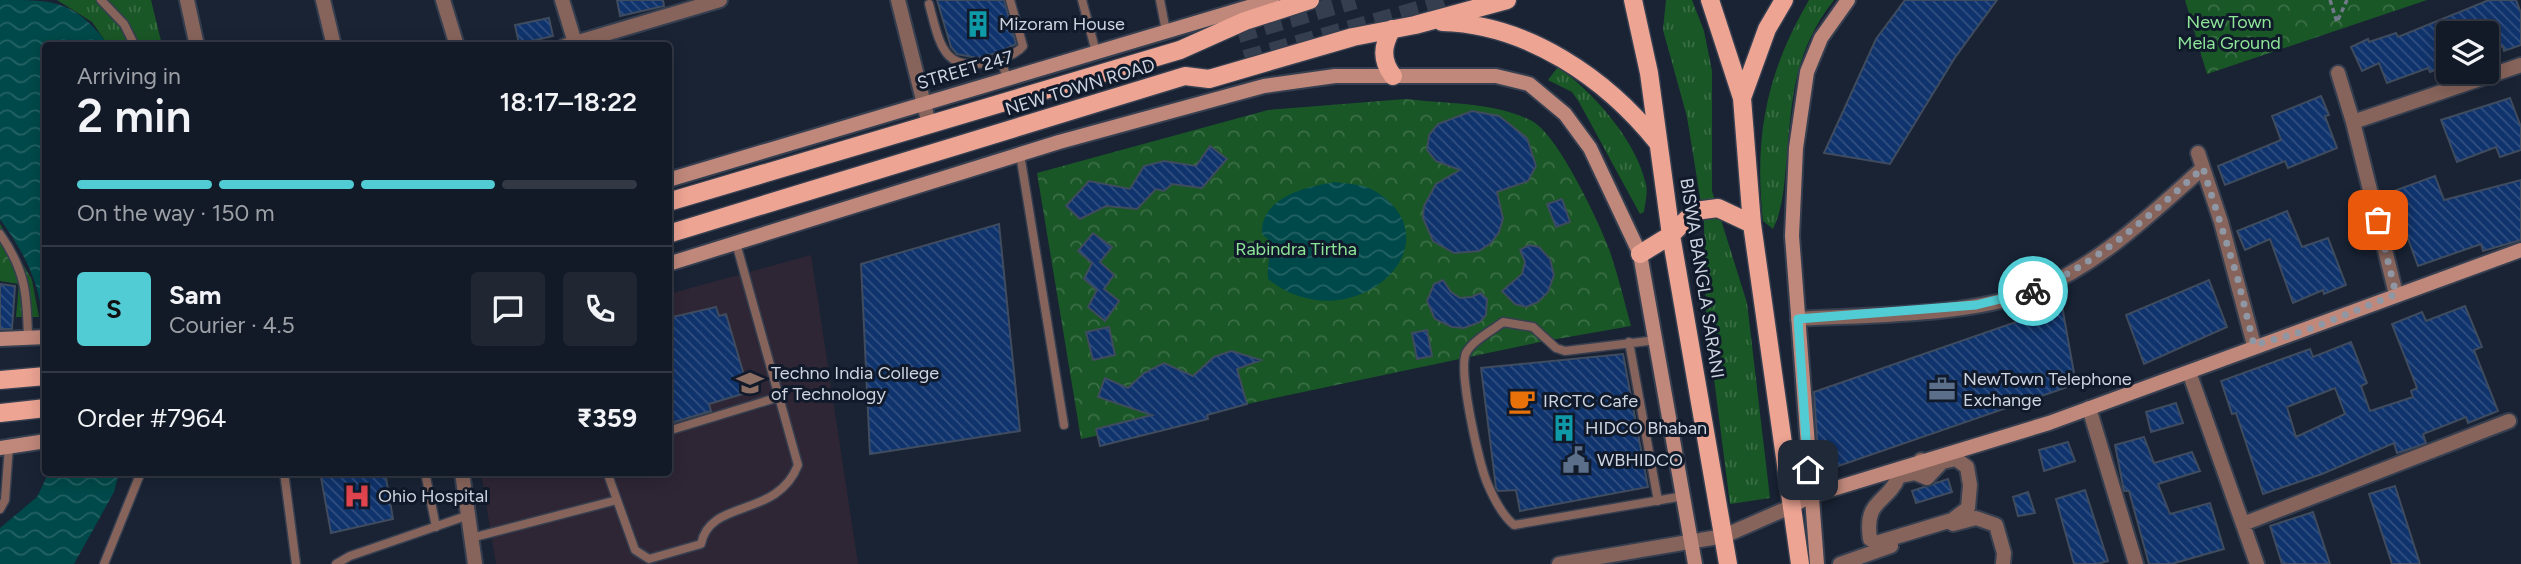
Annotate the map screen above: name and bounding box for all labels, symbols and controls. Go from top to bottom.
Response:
building icon: Mizoram House [963,9,993,39]
park label: New Town Mela Ground [2177,11,2281,54]
place label: Mizoram House [999,13,1125,35]
map controls [2436,21,2499,84]
button: layers [2436,21,2499,84]
street label: STREET 247 [914,46,1016,94]
street label: NEW TOWN ROAD [1002,54,1158,120]
text: Arriving in [77,62,181,90]
text: 18:17–18:22 [500,86,637,118]
text: 2 min [77,88,192,144]
street label: BISWA BANGLA SARANI [1675,176,1729,380]
pin [2348,190,2408,250]
text: On the way · 150 m [77,199,274,227]
icon: bag [2359,201,2397,239]
park label: Rabindra Tirtha [1235,238,1357,260]
courier [1998,256,2068,326]
button: chat [471,272,545,346]
button: phone [563,272,637,346]
icon: bike [2014,272,2052,310]
text: Sam [169,279,221,311]
text: S [106,293,122,325]
text: Courier · 4.5 [169,311,295,339]
place label: Techno India College of Technology [771,362,939,405]
school or university icon: Techno India College of Technology [735,368,765,398]
place label: NewTown Telephone Exchange [1963,368,2132,411]
office icon: NewTown Telephone Exchange [1927,374,1957,404]
cafe icon: IRCTC Cafe [1507,386,1537,416]
place label: IRCTC Cafe [1543,390,1638,412]
text: Order #7964 [77,402,227,434]
text: ₹359 [577,402,637,434]
building icon: HIDCO Bhaban [1549,413,1579,443]
place label: HIDCO Bhaban [1585,417,1707,439]
pin [1778,440,1838,500]
public building icon: WBHIDCO [1561,445,1591,475]
place label: WBHIDCO [1597,449,1683,471]
icon: home [1789,451,1827,489]
hospital icon: Ohio Hospital [342,481,372,511]
place label: Ohio Hospital [378,485,488,507]

